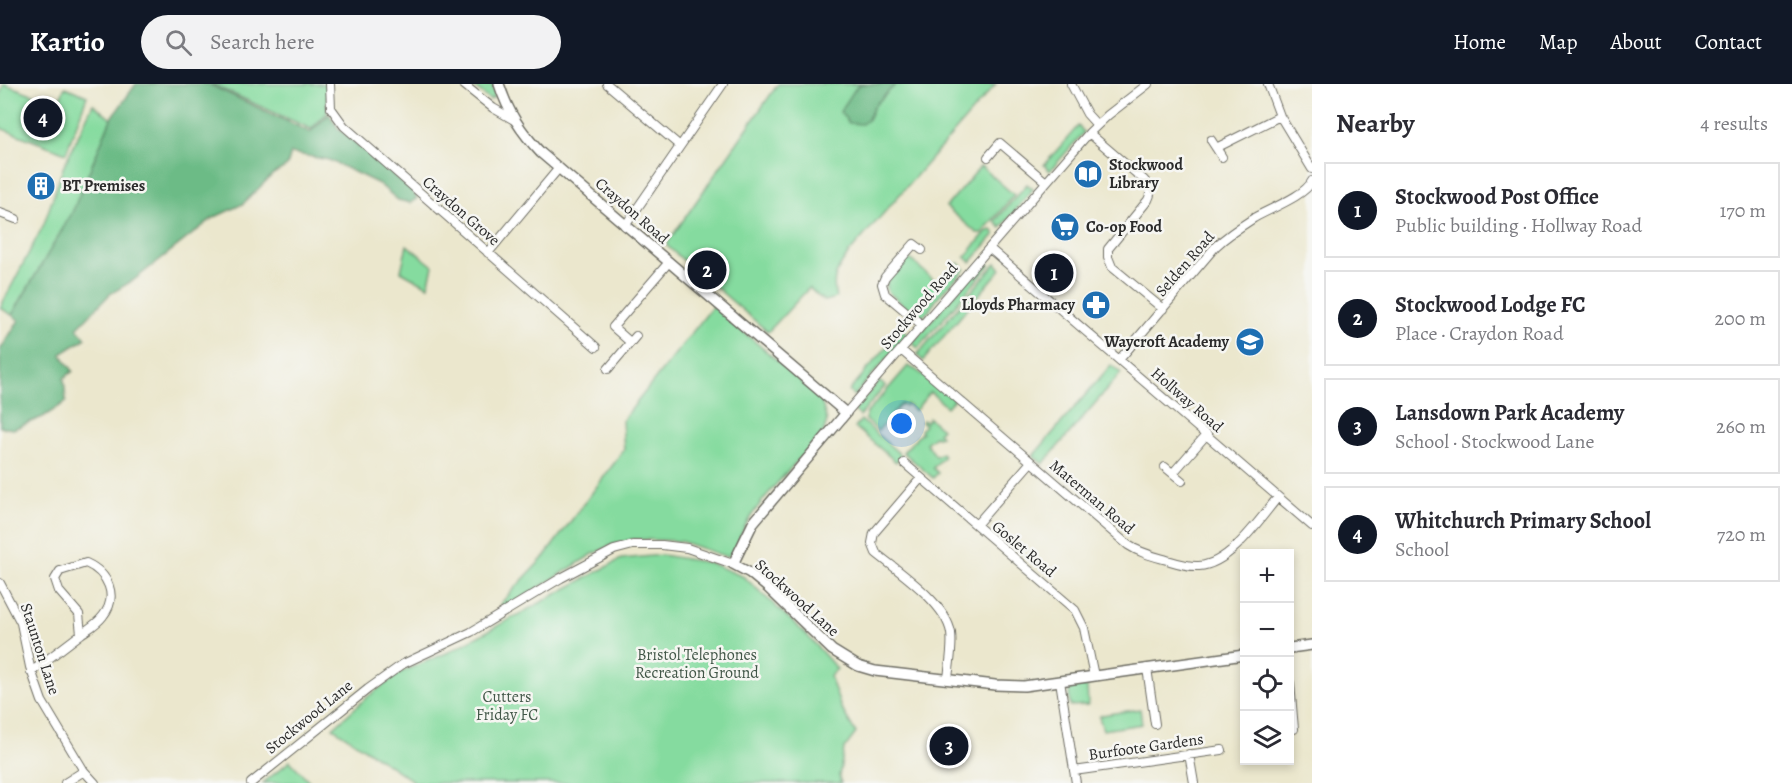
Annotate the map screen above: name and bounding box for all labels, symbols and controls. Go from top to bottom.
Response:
search box [141,15,561,69]
text: Kartio [30,23,105,61]
icon: search [162,26,195,59]
text: Search here [210,27,315,57]
text: Home [1453,28,1506,56]
text: Map [1539,28,1577,56]
text: About [1610,28,1662,56]
text: Contact [1695,28,1762,56]
pin: 4 [24,96,63,141]
text: Nearby [1336,106,1415,141]
text: 4 results [1700,110,1768,137]
place label: Stockwood Library [1109,154,1183,194]
library icon: Stockwood Library [1072,158,1104,190]
building icon: BT Premises [25,170,57,202]
street label: Craydon Grove [417,171,505,251]
street label: Craydon Road [590,173,674,250]
place label: BT Premises [62,175,145,197]
text: Stockwood Post Office [1395,182,1599,212]
text: 1 [1354,197,1361,224]
text: 170 m [1720,197,1766,224]
supermarket icon: Co-op Food [1049,211,1081,243]
text: Public building · Hollway Road [1395,212,1642,239]
place label: Co-op Food [1086,216,1162,238]
street label: Selden Road [1150,226,1220,301]
pin: 2 [688,248,726,292]
pin: 1 [1034,250,1074,296]
street label: Stockwood Road [875,258,963,354]
pharmacy icon: Lloyds Pharmacy [1080,289,1112,321]
text: Stockwood Lodge FC [1395,290,1586,320]
place label: Lloyds Pharmacy [961,294,1076,316]
text: 2 [1353,305,1362,332]
text: 200 m [1715,305,1766,332]
text: Place · Craydon Road [1395,320,1564,347]
school or university icon: Waycroft Academy [1234,326,1266,358]
place label: Waycroft Academy [1103,331,1230,353]
street label: Hollway Road [1146,362,1228,438]
text: Lansdown Park Academy [1395,398,1624,428]
your location [887,409,916,438]
text: 3 [1353,413,1362,440]
text: 260 m [1716,413,1766,440]
text: School · Stockwood Lane [1395,428,1594,455]
street label: Materman Road [1045,455,1140,540]
text: Whitchurch Primary School [1395,506,1651,536]
street label: Goslet Road [987,516,1061,583]
text: 4 [1353,521,1362,548]
text: 720 m [1717,521,1766,548]
text: School [1395,536,1449,563]
map controls [1240,549,1294,765]
button: + [1240,549,1294,603]
street label: Stockwood Lane [750,554,844,642]
street label: Staunton Lane [15,600,65,698]
button: − [1240,603,1294,657]
park label: Bristol Telephones Recreation Ground [635,644,759,684]
button: locate [1240,657,1294,711]
street label: Stockwood Lane [261,675,357,759]
park label: Cutters Friday FC [476,686,538,726]
button: layers [1240,711,1294,765]
pin: 3 [930,724,968,768]
street label: Burfoote Gardens [1087,728,1205,766]

